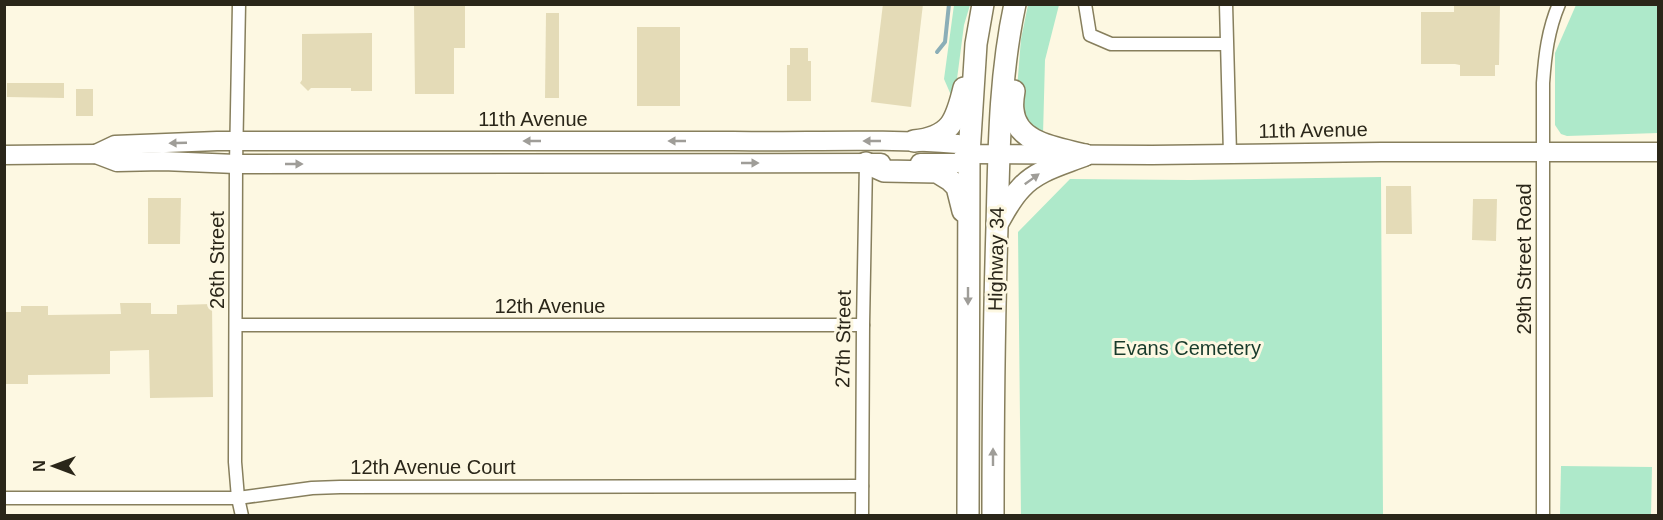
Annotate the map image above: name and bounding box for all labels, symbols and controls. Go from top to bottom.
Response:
street label: 11th Avenue [478,108,588,130]
street label: 11th Avenue [1258,118,1368,142]
one-way arrow [522,136,541,146]
one-way arrow [667,136,686,146]
one-way arrow [862,136,881,146]
one-way arrow [169,139,188,148]
one-way arrow [740,158,759,168]
one-way arrow [285,159,304,169]
one-way arrow [1023,173,1039,185]
street label: 29th Street Road [1513,183,1535,335]
street label: Highway 34 [984,207,1008,311]
street label: 26th Street [206,211,228,309]
one-way arrow [963,286,973,305]
street label: 27th Street [831,289,855,388]
street label: 12th Avenue [495,295,605,317]
park label: Evans Cemetery [1113,337,1261,359]
north arrow [24,436,84,496]
one-way arrow [988,448,998,467]
street label: 12th Avenue Court [350,456,516,478]
text: N [31,460,48,472]

